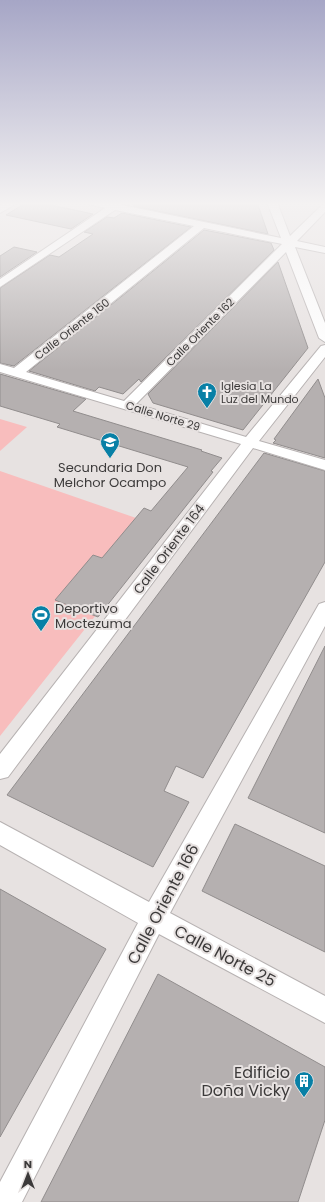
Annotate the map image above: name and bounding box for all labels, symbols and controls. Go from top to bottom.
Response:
street label: Calle Oriente 160 [31,294,113,363]
street label: Calle Oriente 162 [162,294,238,370]
place label: Iglesia La Luz del Mundo [221,378,299,407]
church icon: Iglesia La Luz del Mundo [196,381,218,409]
street label: Calle Norte 29 [124,397,202,435]
school or university icon: Secundaria Don Melchor Ocampo [99,431,121,459]
place label: Secundaria Don Melchor Ocampo [54,458,166,492]
street label: Calle Oriente 164 [129,500,209,598]
place label: Deportivo Moctezuma [55,599,132,633]
sports icon: Deportivo Moctezuma [30,604,52,632]
street label: Calle Oriente 166 [122,840,204,968]
street label: Calle Norte 25 [170,920,280,992]
place label: Edificio Doña Vicky [201,1061,290,1102]
building icon: Edificio Doña Vicky [293,1070,315,1098]
north arrow [8,1154,48,1194]
text: N [24,1156,32,1172]

